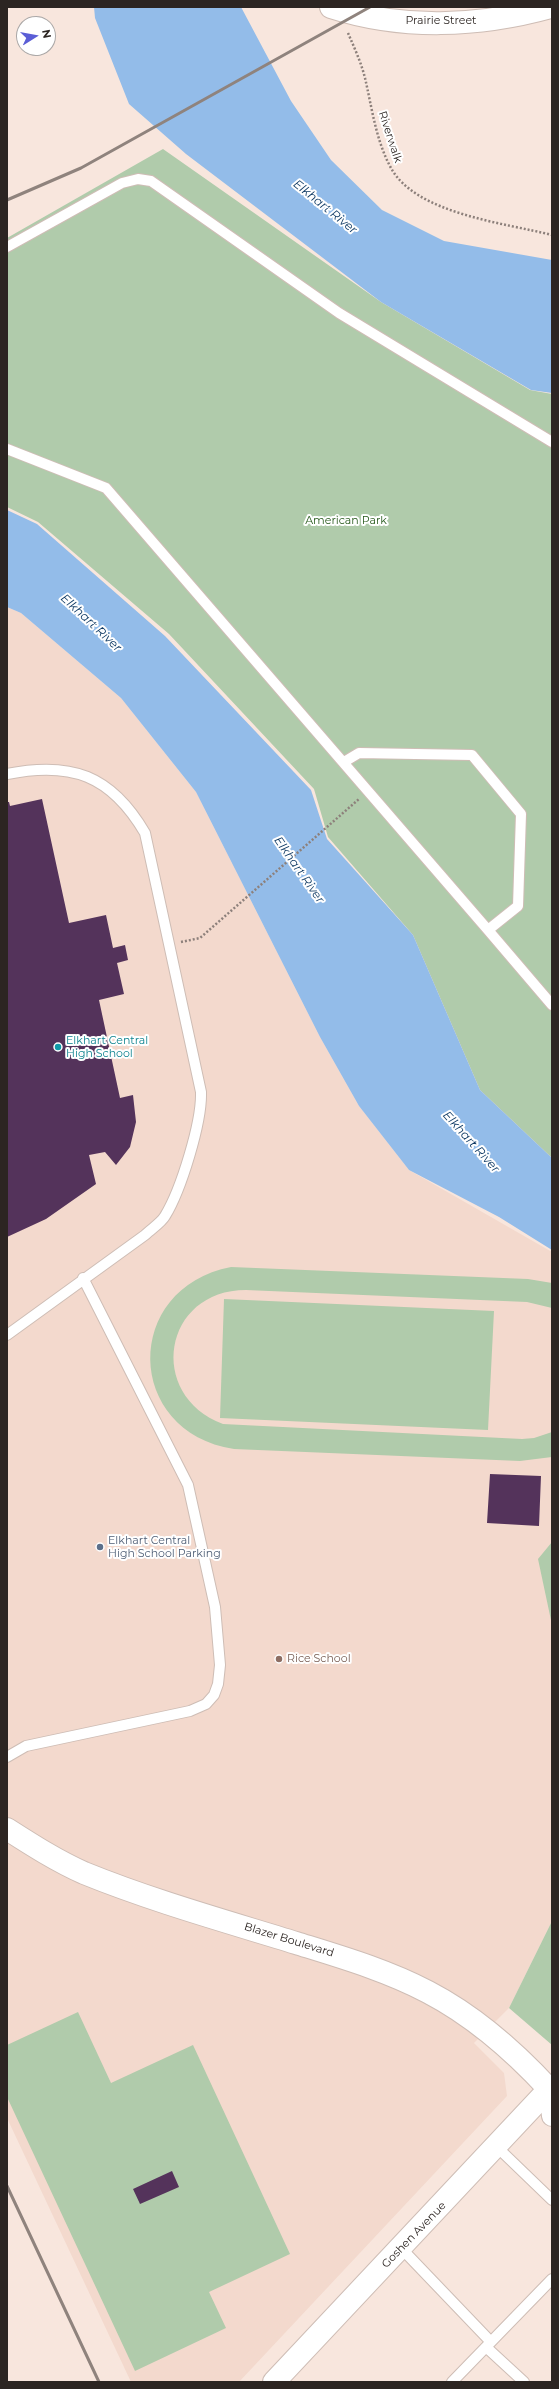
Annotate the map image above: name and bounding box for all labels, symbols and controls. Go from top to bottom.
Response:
street label: Prairie Street [405,14,477,28]
north arrow [16,16,56,56]
text: N [39,28,55,40]
street label: Riverwalk [375,110,405,164]
water label: Elkhart River [290,177,360,237]
park label: American Park [305,514,387,528]
water label: Elkhart River [58,591,124,655]
water label: Elkhart River [271,834,327,906]
place label: Elkhart Central High School [66,1034,148,1060]
marker: Elkhart Central High School [53,1042,63,1052]
water label: Elkhart River [440,1108,502,1176]
place label: Elkhart Central High School Parking [108,1534,221,1560]
marker: Elkhart Central High School Parking [95,1542,105,1552]
place label: Rice School [287,1652,351,1666]
marker: Rice School [274,1654,284,1664]
street label: Blazer Boulevard [242,1920,336,1960]
street label: Goshen Avenue [379,2199,449,2271]

